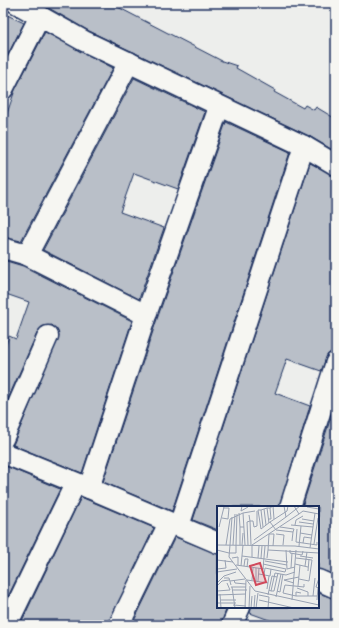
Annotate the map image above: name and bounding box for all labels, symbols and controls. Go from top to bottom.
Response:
inset map [217,506,319,608]

